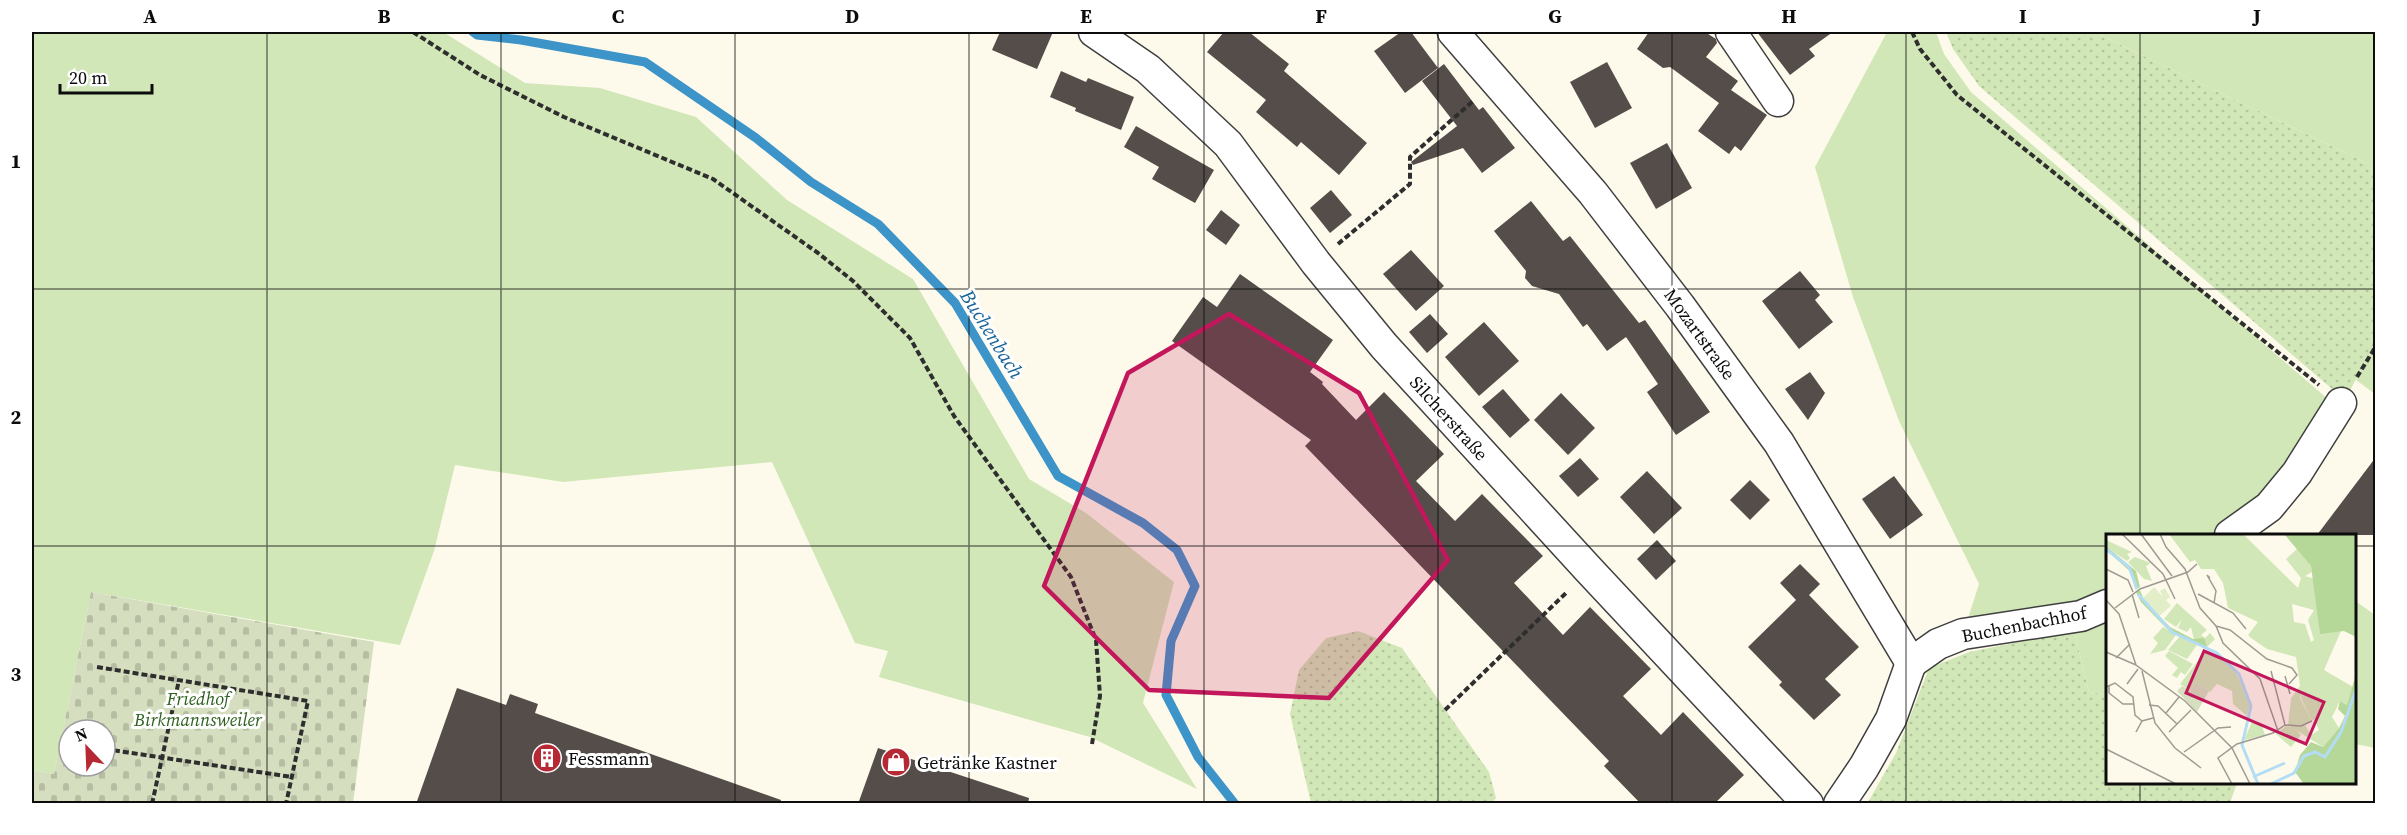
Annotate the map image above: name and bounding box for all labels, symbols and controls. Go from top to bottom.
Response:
text: A [143,2,157,30]
text: B [377,2,391,30]
text: C [612,2,624,30]
text: D [845,2,859,30]
text: E [1080,2,1092,30]
text: F [1315,2,1327,30]
text: G [1548,2,1562,30]
text: H [1781,2,1797,30]
text: I [2019,2,2027,30]
text: J [2251,2,2261,30]
scale bar [60,57,152,95]
text: 20 m [69,65,107,90]
text: 1 [11,147,21,175]
water label: Buchenbach [953,283,1031,384]
street label: Mozartstraße [1658,283,1742,385]
street label: Silcherstraße [1404,370,1494,466]
text: 2 [11,403,22,431]
inset map [2106,534,2356,784]
street label: Buchenbachhof [1959,599,2090,648]
text: 3 [11,660,22,688]
park label: Friedhof Birkmannsweiler [133,686,263,732]
north arrow [57,718,117,778]
text: N [71,722,91,747]
building icon: Fessmann [531,742,563,774]
place label: Fessmann [568,746,650,771]
shop icon: Getränke Kastner [880,746,912,778]
place label: Getränke Kastner [917,750,1057,775]

